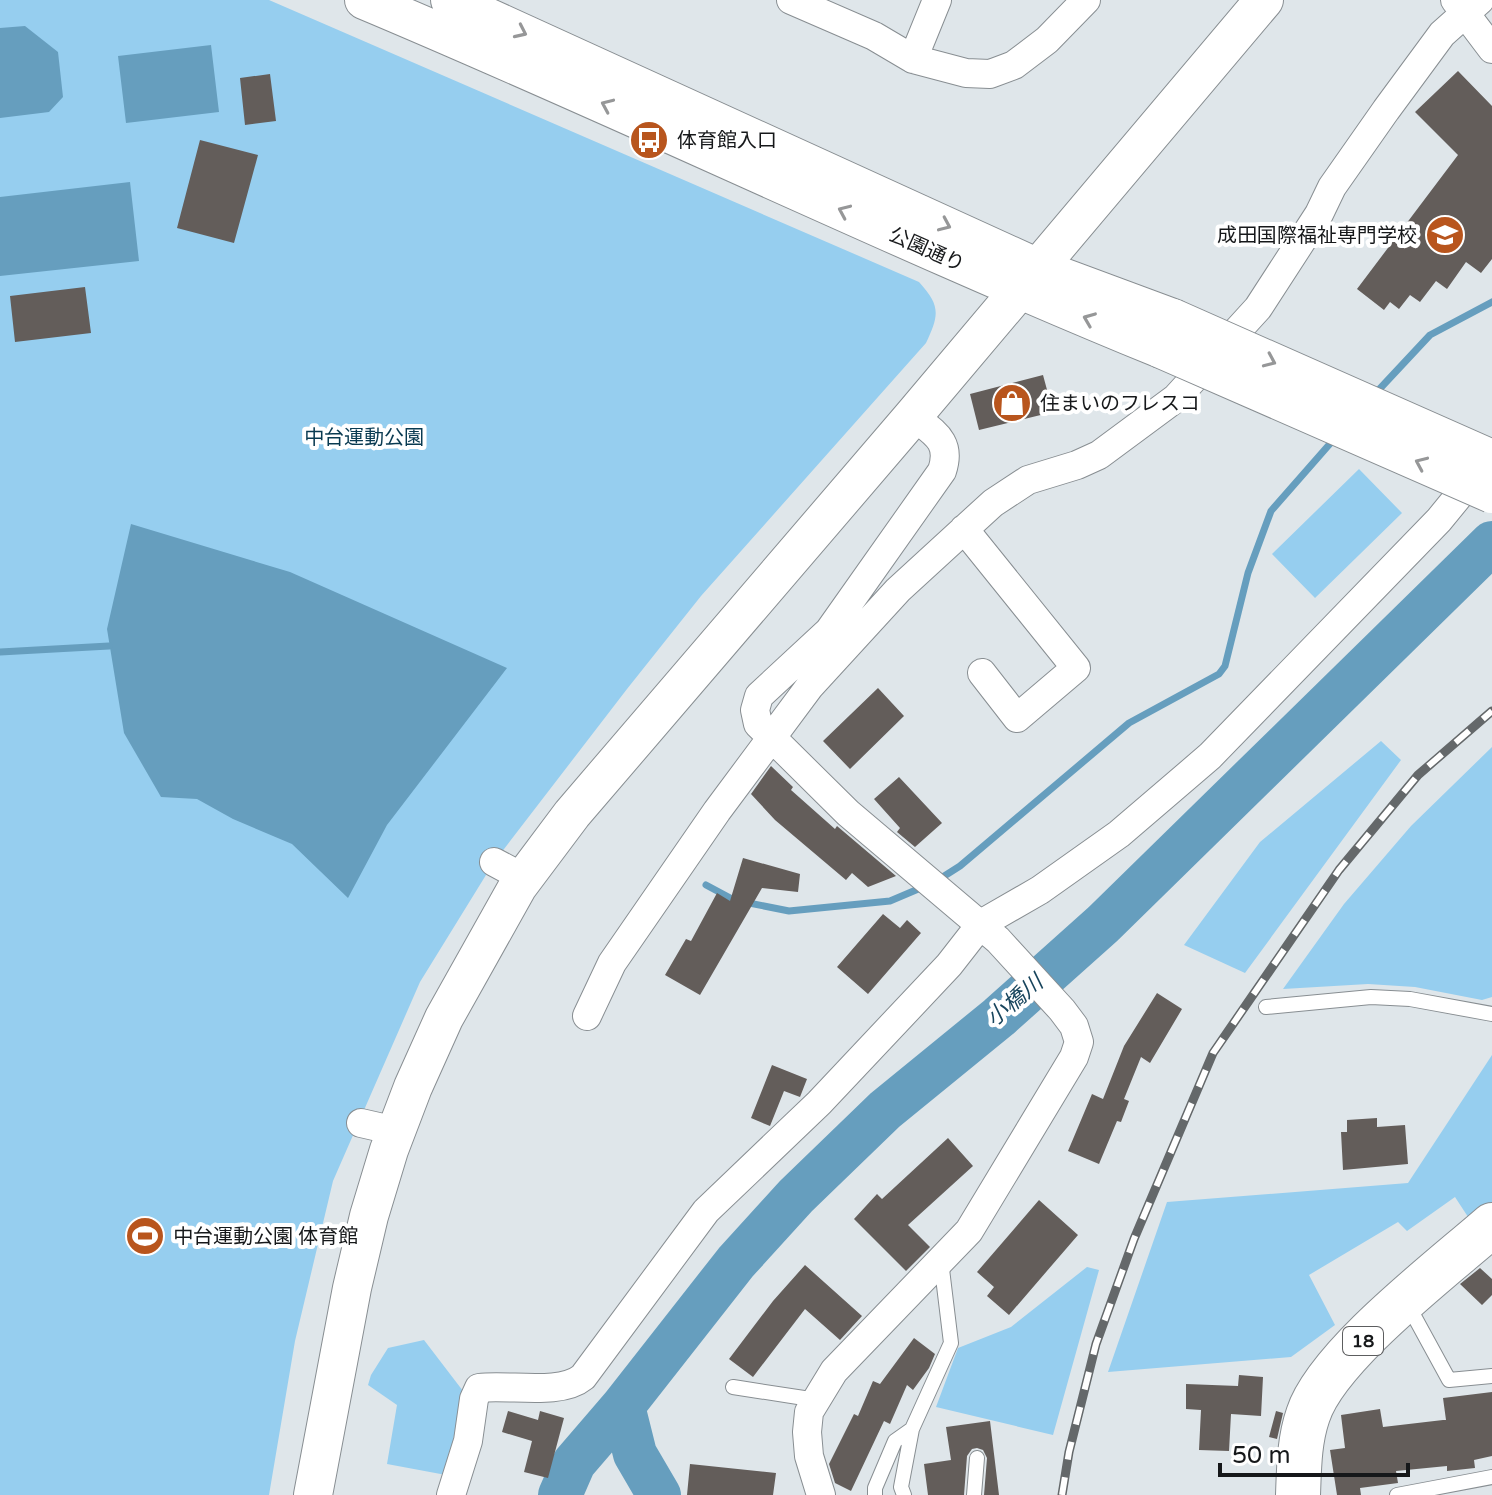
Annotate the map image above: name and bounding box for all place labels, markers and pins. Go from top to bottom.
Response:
bus stop icon: 体育館入口 [628,119,670,161]
place label: 体育館入口 [677,129,777,153]
school or university icon: 成田国際福祉専門学校 [1424,214,1466,256]
place label: 成田国際福祉専門学校 [1217,224,1417,248]
shop icon: 住まいのフレスコ [991,382,1033,424]
place label: 住まいのフレスコ [1040,392,1200,416]
sports icon: 中台運動公園 体育館 [124,1215,166,1257]
place label: 中台運動公園 体育館 [173,1225,358,1249]

